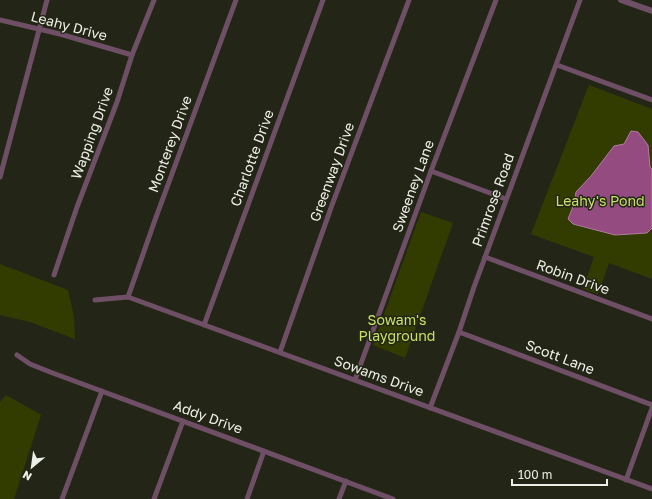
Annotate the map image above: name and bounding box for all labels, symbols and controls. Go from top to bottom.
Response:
street label: Leahy Drive [29,7,109,44]
street label: Wapping Drive [67,84,116,181]
street label: Monterey Drive [144,93,195,195]
street label: Charlotte Drive [226,107,277,208]
street label: Greenway Drive [306,120,357,224]
street label: Sweeney Lane [388,137,437,234]
street label: Primrose Road [468,151,517,249]
park label: Leahy's Pond [555,192,645,209]
street label: Robin Drive [534,255,612,298]
park label: Sowam's Playground [359,311,435,344]
street label: Scott Lane [523,336,597,377]
street label: Sowams Drive [332,351,426,400]
street label: Addy Drive [171,396,245,437]
north arrow [12,447,52,487]
scale bar [512,461,607,487]
text: 100 m [518,467,552,482]
text: N [20,468,34,484]

